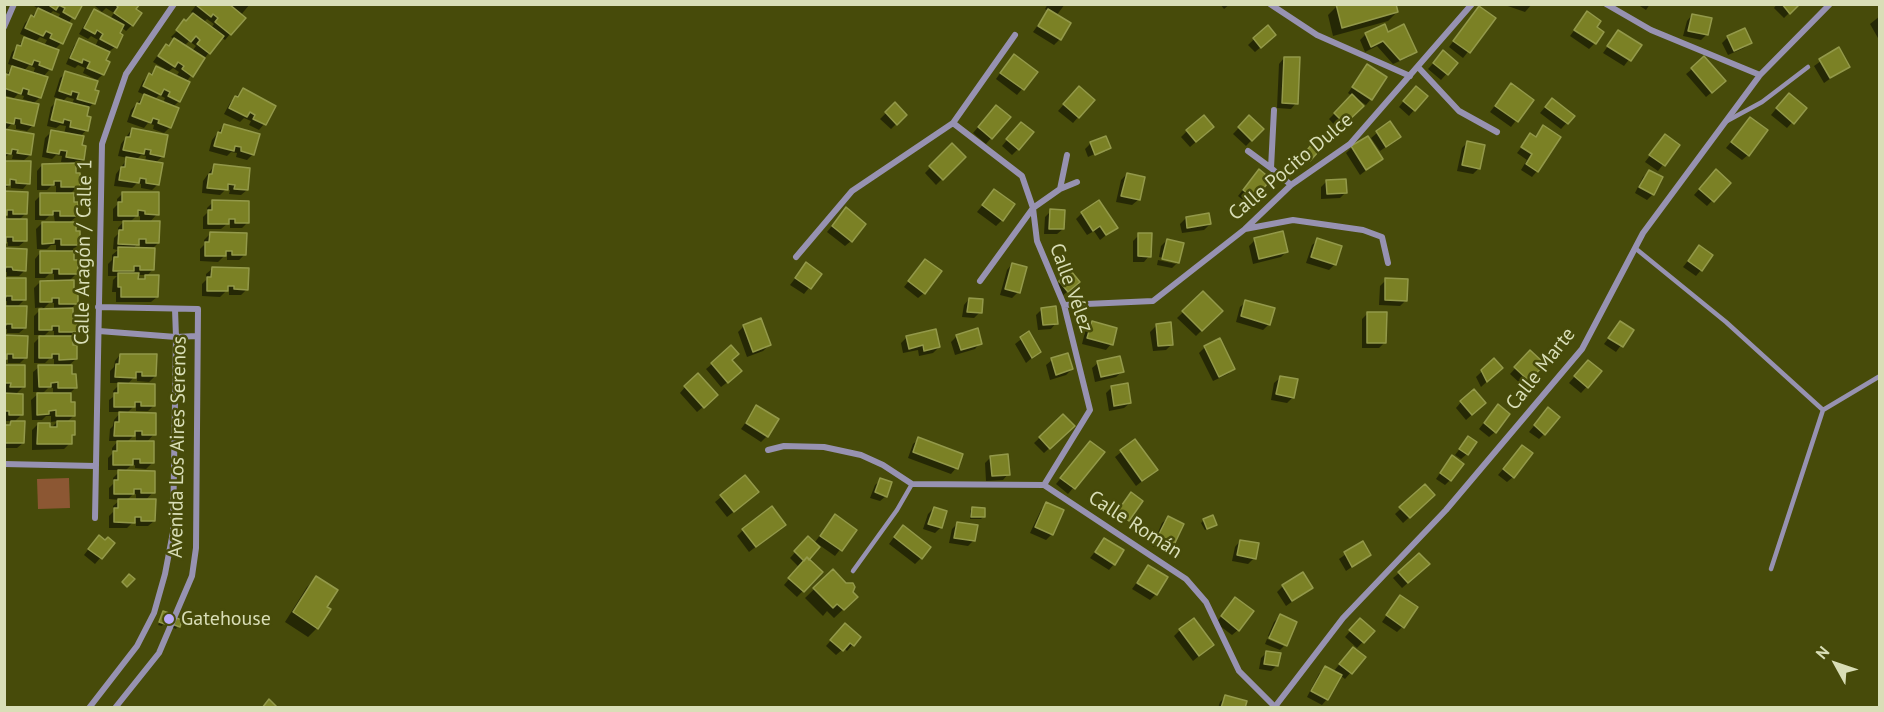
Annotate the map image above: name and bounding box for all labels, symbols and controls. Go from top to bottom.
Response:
street label: Calle Pocito Dulce [1224,108,1358,226]
street label: Calle Aragón / Calle 1 [70,159,98,345]
street label: Calle Vélez [1044,240,1098,336]
street label: Calle Marte [1501,323,1581,415]
street label: Avenida Los Aires Serenos [164,336,192,558]
street label: Calle Román [1084,486,1186,564]
place label: Gatehouse [181,607,271,631]
marker: Gatehouse [162,612,176,626]
north arrow [1806,634,1866,694]
text: N [1811,642,1833,663]

